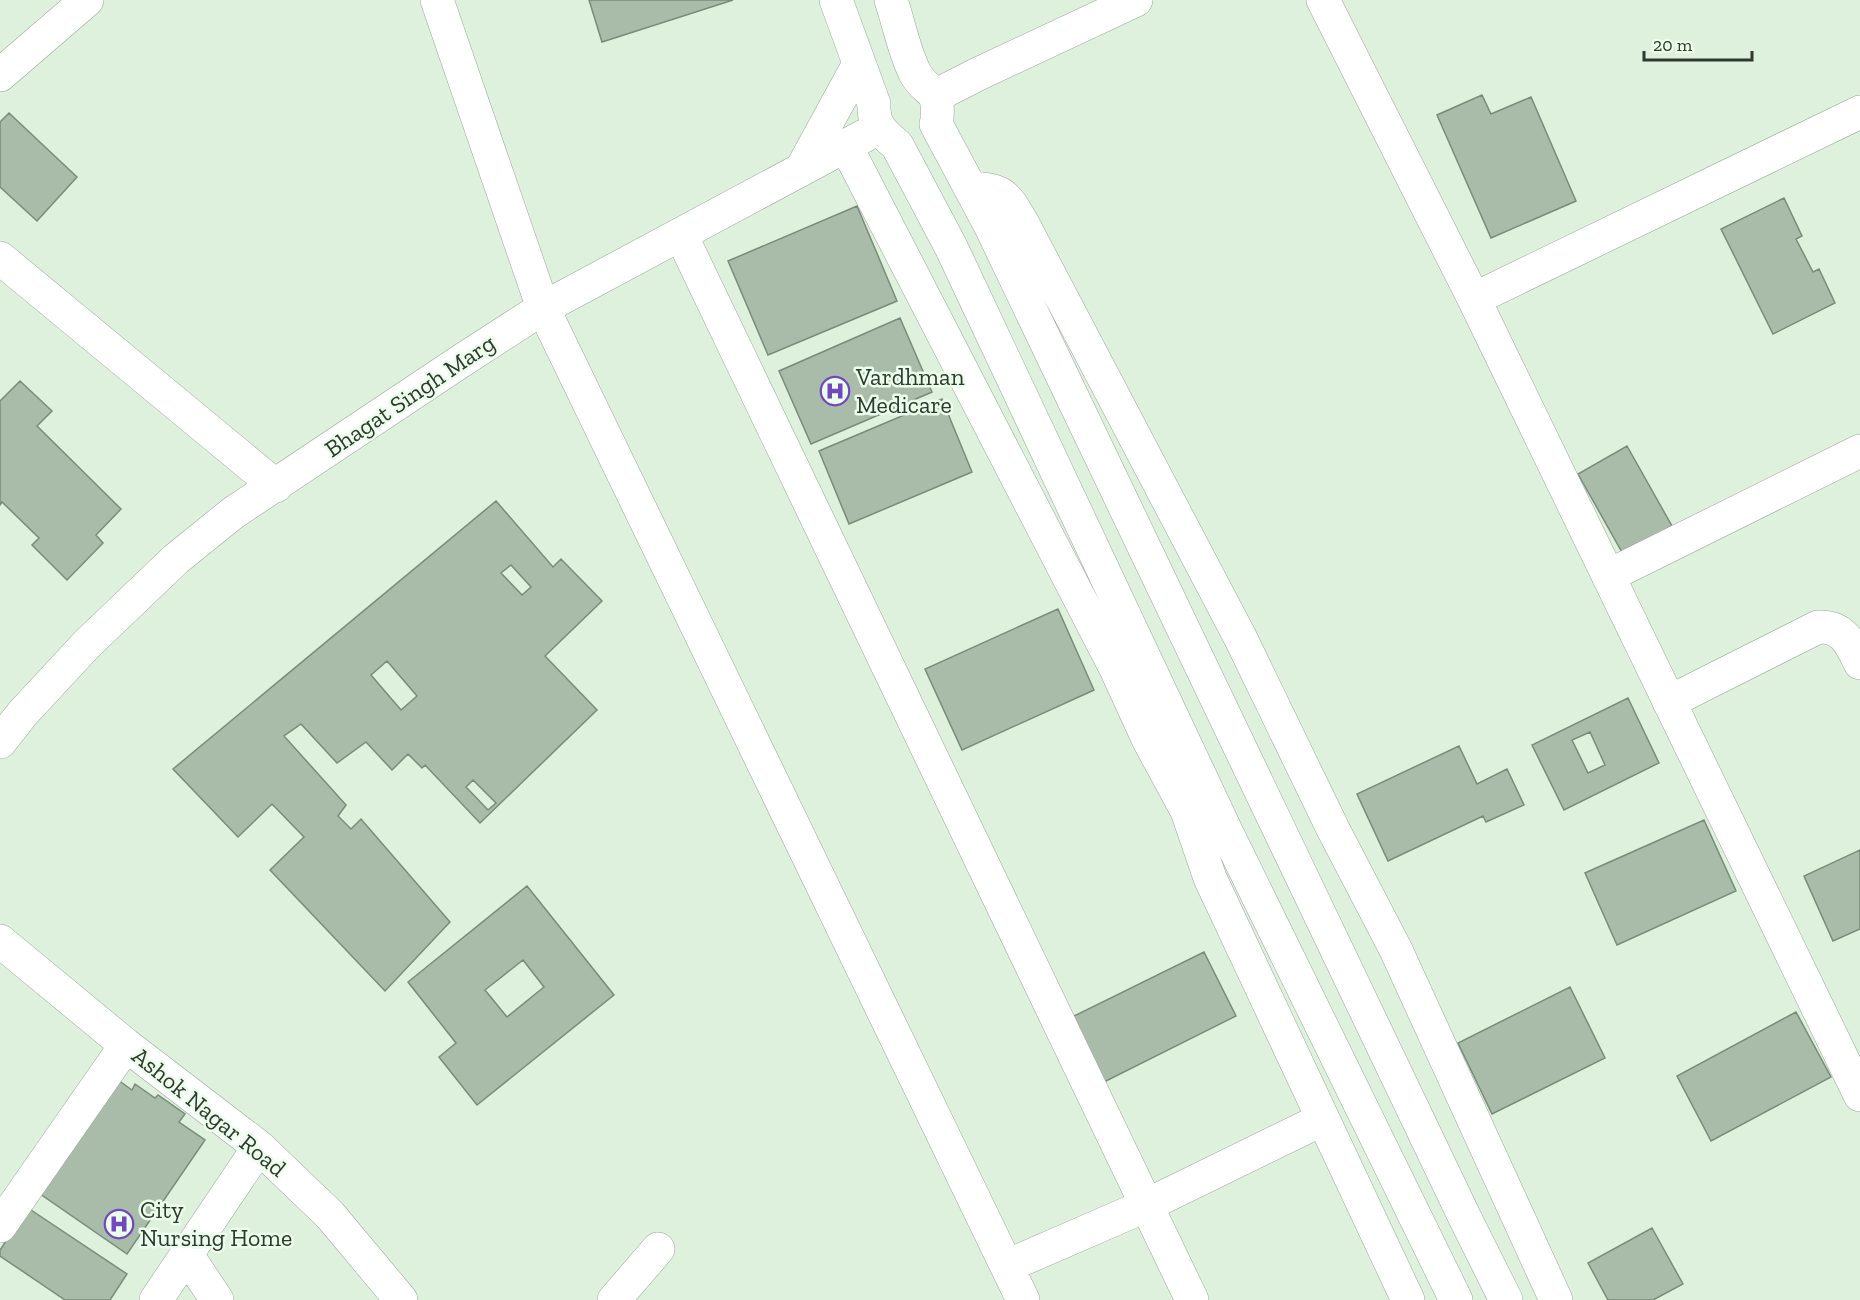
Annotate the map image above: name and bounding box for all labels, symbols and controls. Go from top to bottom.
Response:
scale bar [1644,24,1752,62]
text: 20 m [1653,34,1693,56]
street label: Bhagat Singh Marg [319,328,500,463]
place label: Vardhman Medicare [855,362,965,419]
hospital icon: Vardhman Medicare [819,375,851,407]
street label: Ashok Nagar Road [126,1041,292,1183]
place label: City Nursing Home [140,1195,292,1252]
hospital icon: City Nursing Home [103,1208,135,1240]

